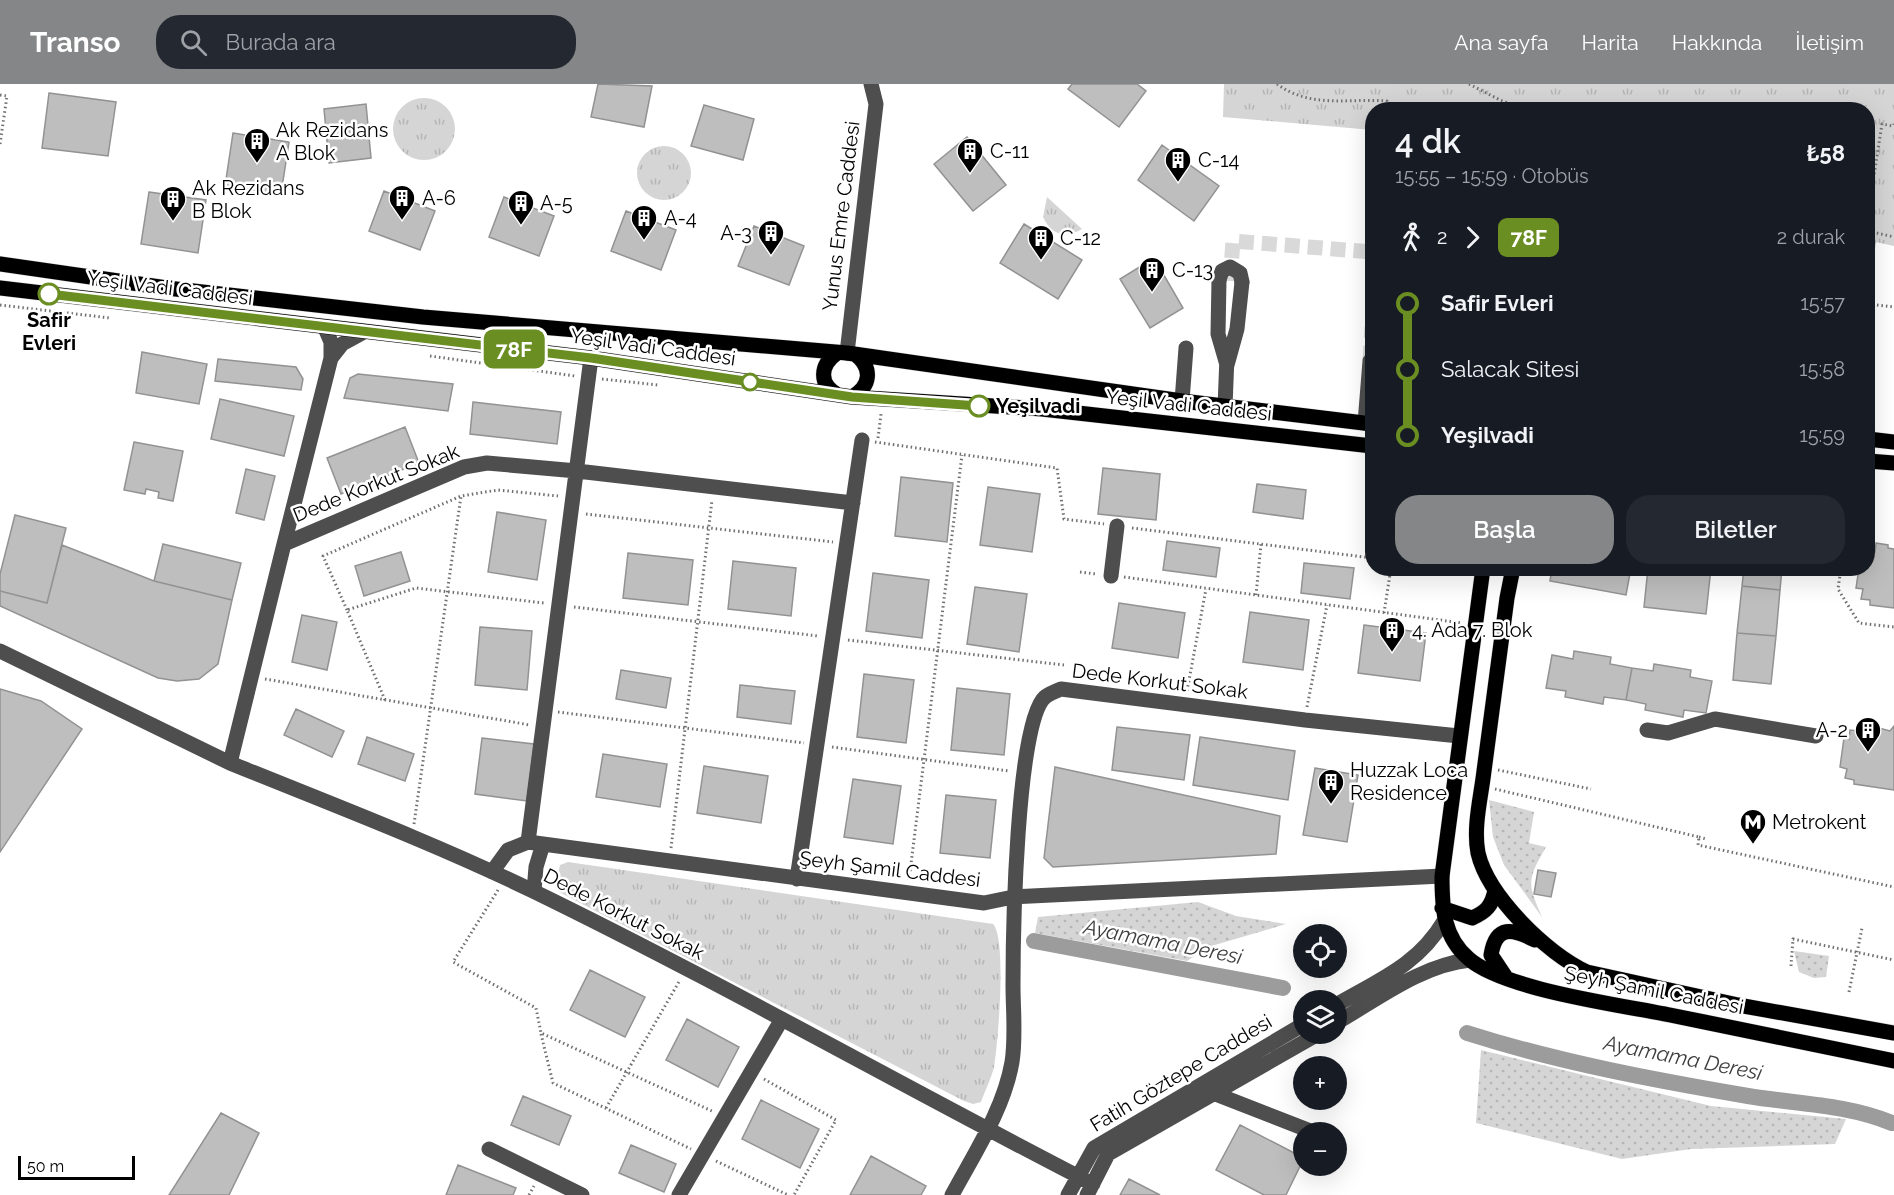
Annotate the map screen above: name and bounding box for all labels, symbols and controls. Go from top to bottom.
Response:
search box [156,15,576,69]
text: Transo [30,26,120,59]
icon: search [177,26,210,59]
text: Burada ara [225,29,336,55]
text: Ana sayfa [1454,30,1549,55]
text: Harita [1582,30,1639,55]
text: Hakkında [1672,30,1762,55]
text: İletişim [1795,30,1864,55]
place label: Ak Rezidans A Blok [276,118,388,165]
street label: Yunus Emre Caddesi [817,120,865,312]
text: 4 dk [1395,122,1461,161]
building icon: Ak Rezidans A Blok [242,126,272,164]
building icon: C-11 [955,136,985,174]
place label: C-11 [990,139,1030,163]
text: ₺58 [1806,140,1845,166]
building icon: C-14 [1163,145,1193,183]
place label: C-14 [1198,148,1240,172]
text: 15:55 – 15:59 · Otobüs [1395,164,1589,188]
place label: Ak Rezidans B Blok [192,176,304,223]
building icon: A-6 [387,183,417,221]
building icon: Ak Rezidans B Blok [158,184,188,222]
place label: A-6 [422,186,456,210]
building icon: A-5 [506,188,536,226]
place label: A-5 [540,191,573,215]
building icon: A-4 [629,203,659,241]
place label: A-4 [664,206,697,230]
building icon: A-3 [756,218,786,256]
place label: A-3 [720,221,752,245]
icon: walk [1395,221,1428,254]
icon: forward [1456,221,1489,254]
building icon: C-12 [1026,223,1056,261]
text: 2 [1437,225,1447,249]
text: 78F [1510,225,1547,250]
text: 2 durak [1777,225,1845,249]
place label: C-12 [1060,226,1101,250]
building icon: C-13 [1137,255,1167,293]
place label: C-13 [1172,258,1213,282]
street label: Yeşil Vadi Caddesi [86,266,254,310]
marker: Safir Evleri [38,283,60,305]
text: Safir Evleri [1441,290,1554,316]
text: 15:57 [1800,291,1845,315]
place label: Safir Evleri [22,308,76,355]
street label: Yeşil Vadi Caddesi [569,324,737,370]
line badge: 78F [480,330,548,368]
text: 78F [496,337,532,362]
text: Salacak Sitesi [1441,356,1579,382]
text: 15:58 [1799,357,1845,381]
unlabelled marker [741,373,759,391]
street label: Yeşil Vadi Caddesi [1105,384,1273,426]
place label: Yeşilvadi [996,394,1080,418]
marker: Yeşilvadi [968,395,990,417]
text: Yeşilvadi [1441,422,1534,448]
text: 15:59 [1799,423,1845,447]
street label: Dede Korkut Sokak [290,439,463,527]
button: Başla [1395,495,1614,564]
button: Biletler [1626,495,1845,564]
building icon: 4. Ada 7. Blok [1377,615,1407,653]
place label: 4. Ada 7. Blok [1412,618,1533,642]
street label: Dede Korkut Sokak [1071,658,1250,704]
building icon: A-2 [1853,715,1883,753]
place label: A-2 [1816,718,1848,742]
place label: Huzzak Loca Residence [1350,758,1468,805]
building icon: Huzzak Loca Residence [1316,767,1346,805]
metro station icon: Metrokent [1738,807,1768,845]
place label: Metrokent [1772,810,1867,834]
street label: Şeyh Şamil Caddesi [798,846,982,892]
street label: Dede Korkut Sokak [540,863,709,965]
water label: Ayamama Deresi [1081,914,1245,969]
map controls [1293,924,1347,1176]
button: locate [1293,924,1347,978]
street label: Şeyh Şamil Caddesi [1562,961,1746,1019]
button: layers [1293,990,1347,1044]
street label: Fatih Göztepe Caddesi [1086,1009,1276,1137]
water label: Ayamama Deresi [1601,1030,1765,1085]
button: + [1293,1056,1347,1110]
button: − [1293,1122,1347,1176]
scale bar [18,1153,135,1180]
text: 50 m [27,1157,64,1176]

